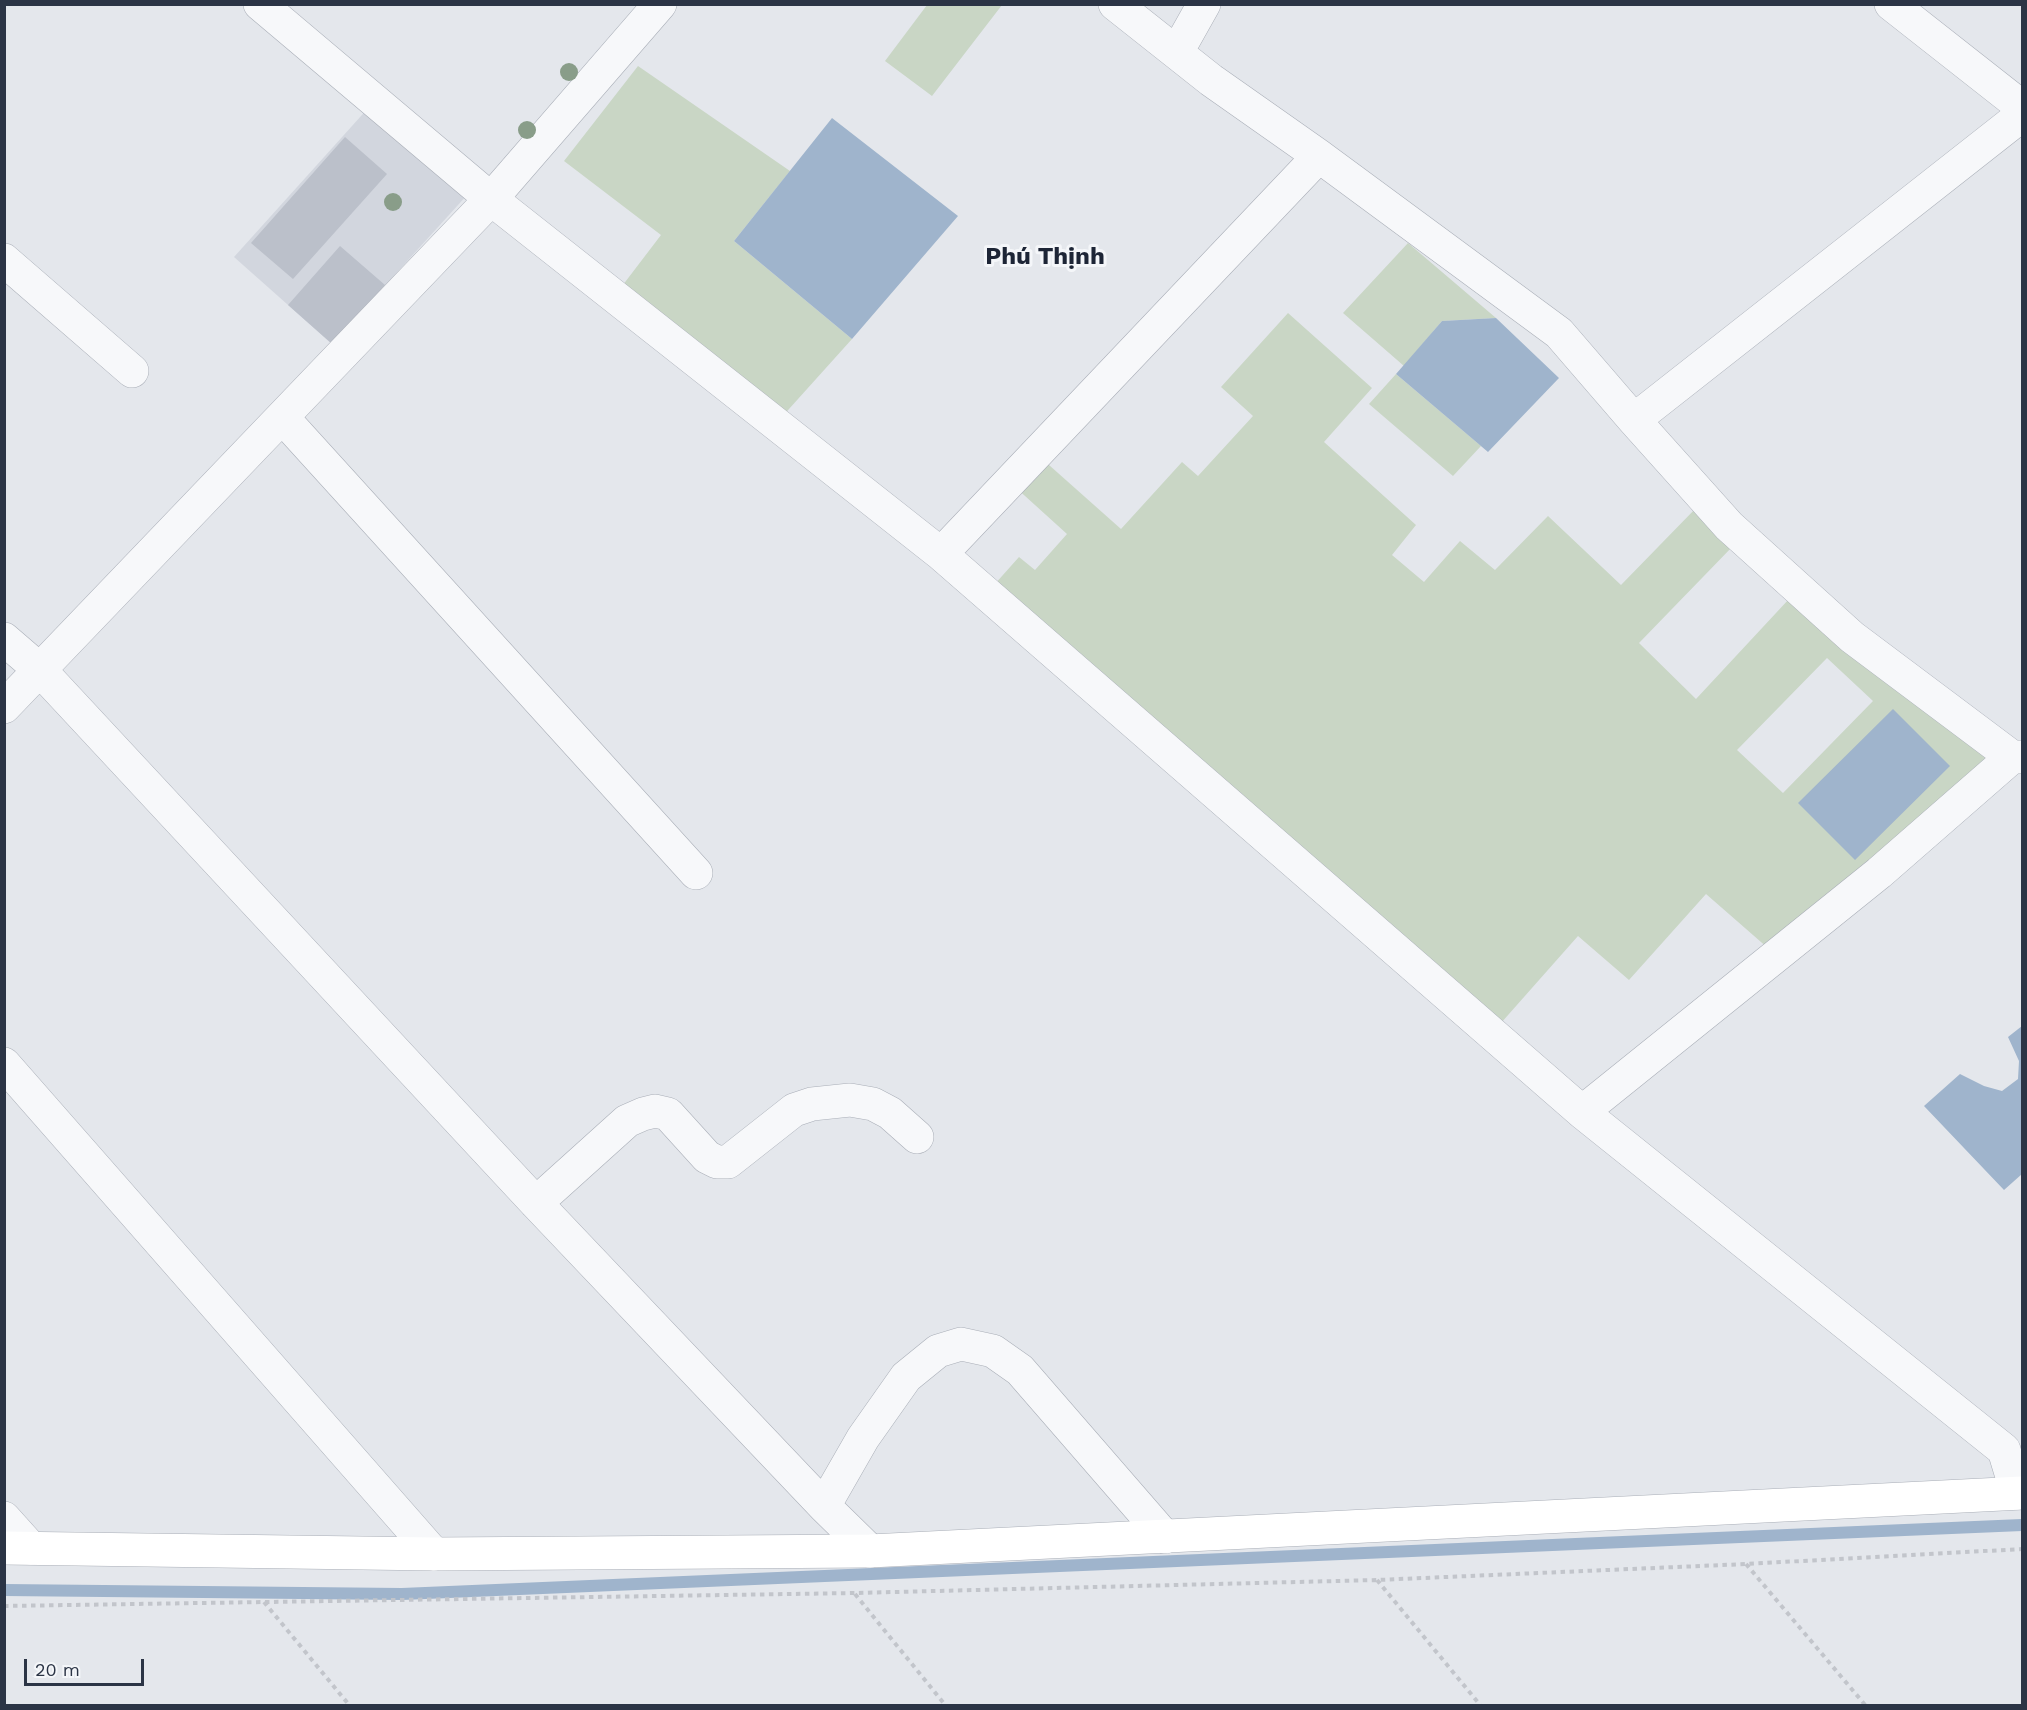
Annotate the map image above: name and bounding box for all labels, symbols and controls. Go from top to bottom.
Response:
district label: Phú Thịnh [985,243,1105,271]
scale bar [27,1647,147,1685]
text: 20 m [35,1659,80,1680]

